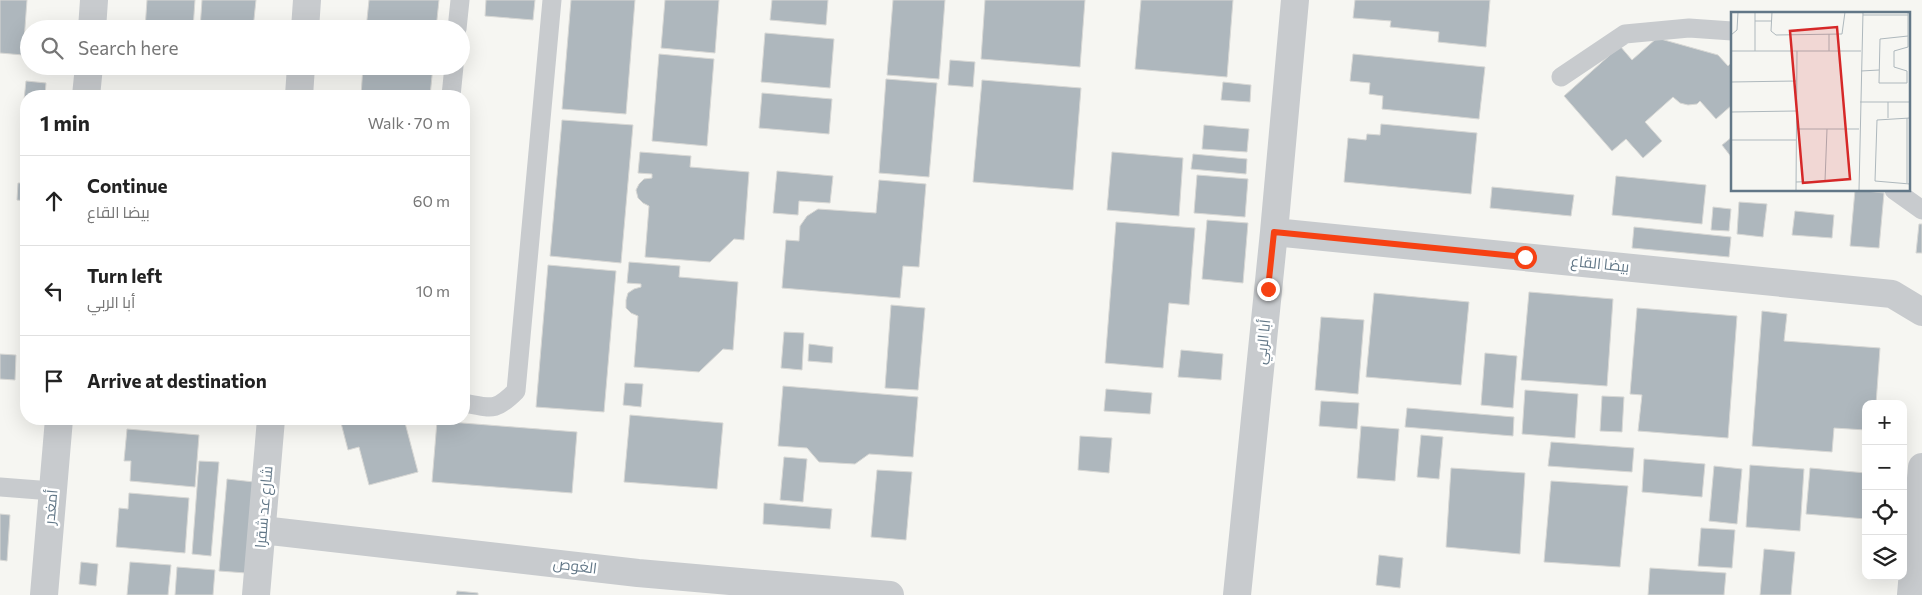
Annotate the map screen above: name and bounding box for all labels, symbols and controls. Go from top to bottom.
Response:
inset map [1731,12,1910,191]
search box [20,20,470,75]
icon: search [38,34,66,62]
text: Search here [78,36,178,59]
text: 1 min [40,110,90,135]
text: Walk · 70 m [368,113,450,132]
text: Continue [87,174,167,197]
icon: ahead [40,187,68,215]
text: 60 m [413,191,450,210]
text: بيضا القاع [87,202,150,221]
route start [1514,246,1537,269]
street label: بيضا القاع [1570,251,1630,278]
text: Turn left [87,264,162,287]
icon: left [40,277,68,305]
route end [1257,278,1280,301]
text: 10 m [416,281,450,300]
text: أبا الربي [87,292,135,311]
street label: أبا الربي [1251,318,1277,366]
icon: arrive [40,367,68,395]
text: Arrive at destination [87,369,267,392]
map controls [1862,400,1907,580]
button: + [1862,400,1907,445]
button: − [1862,445,1907,490]
street label: شارع عد شقرا [250,465,279,549]
street label: أمغدر [39,489,61,526]
button: locate [1862,490,1907,535]
button: layers [1862,535,1907,580]
street label: الغوص [552,553,598,579]

